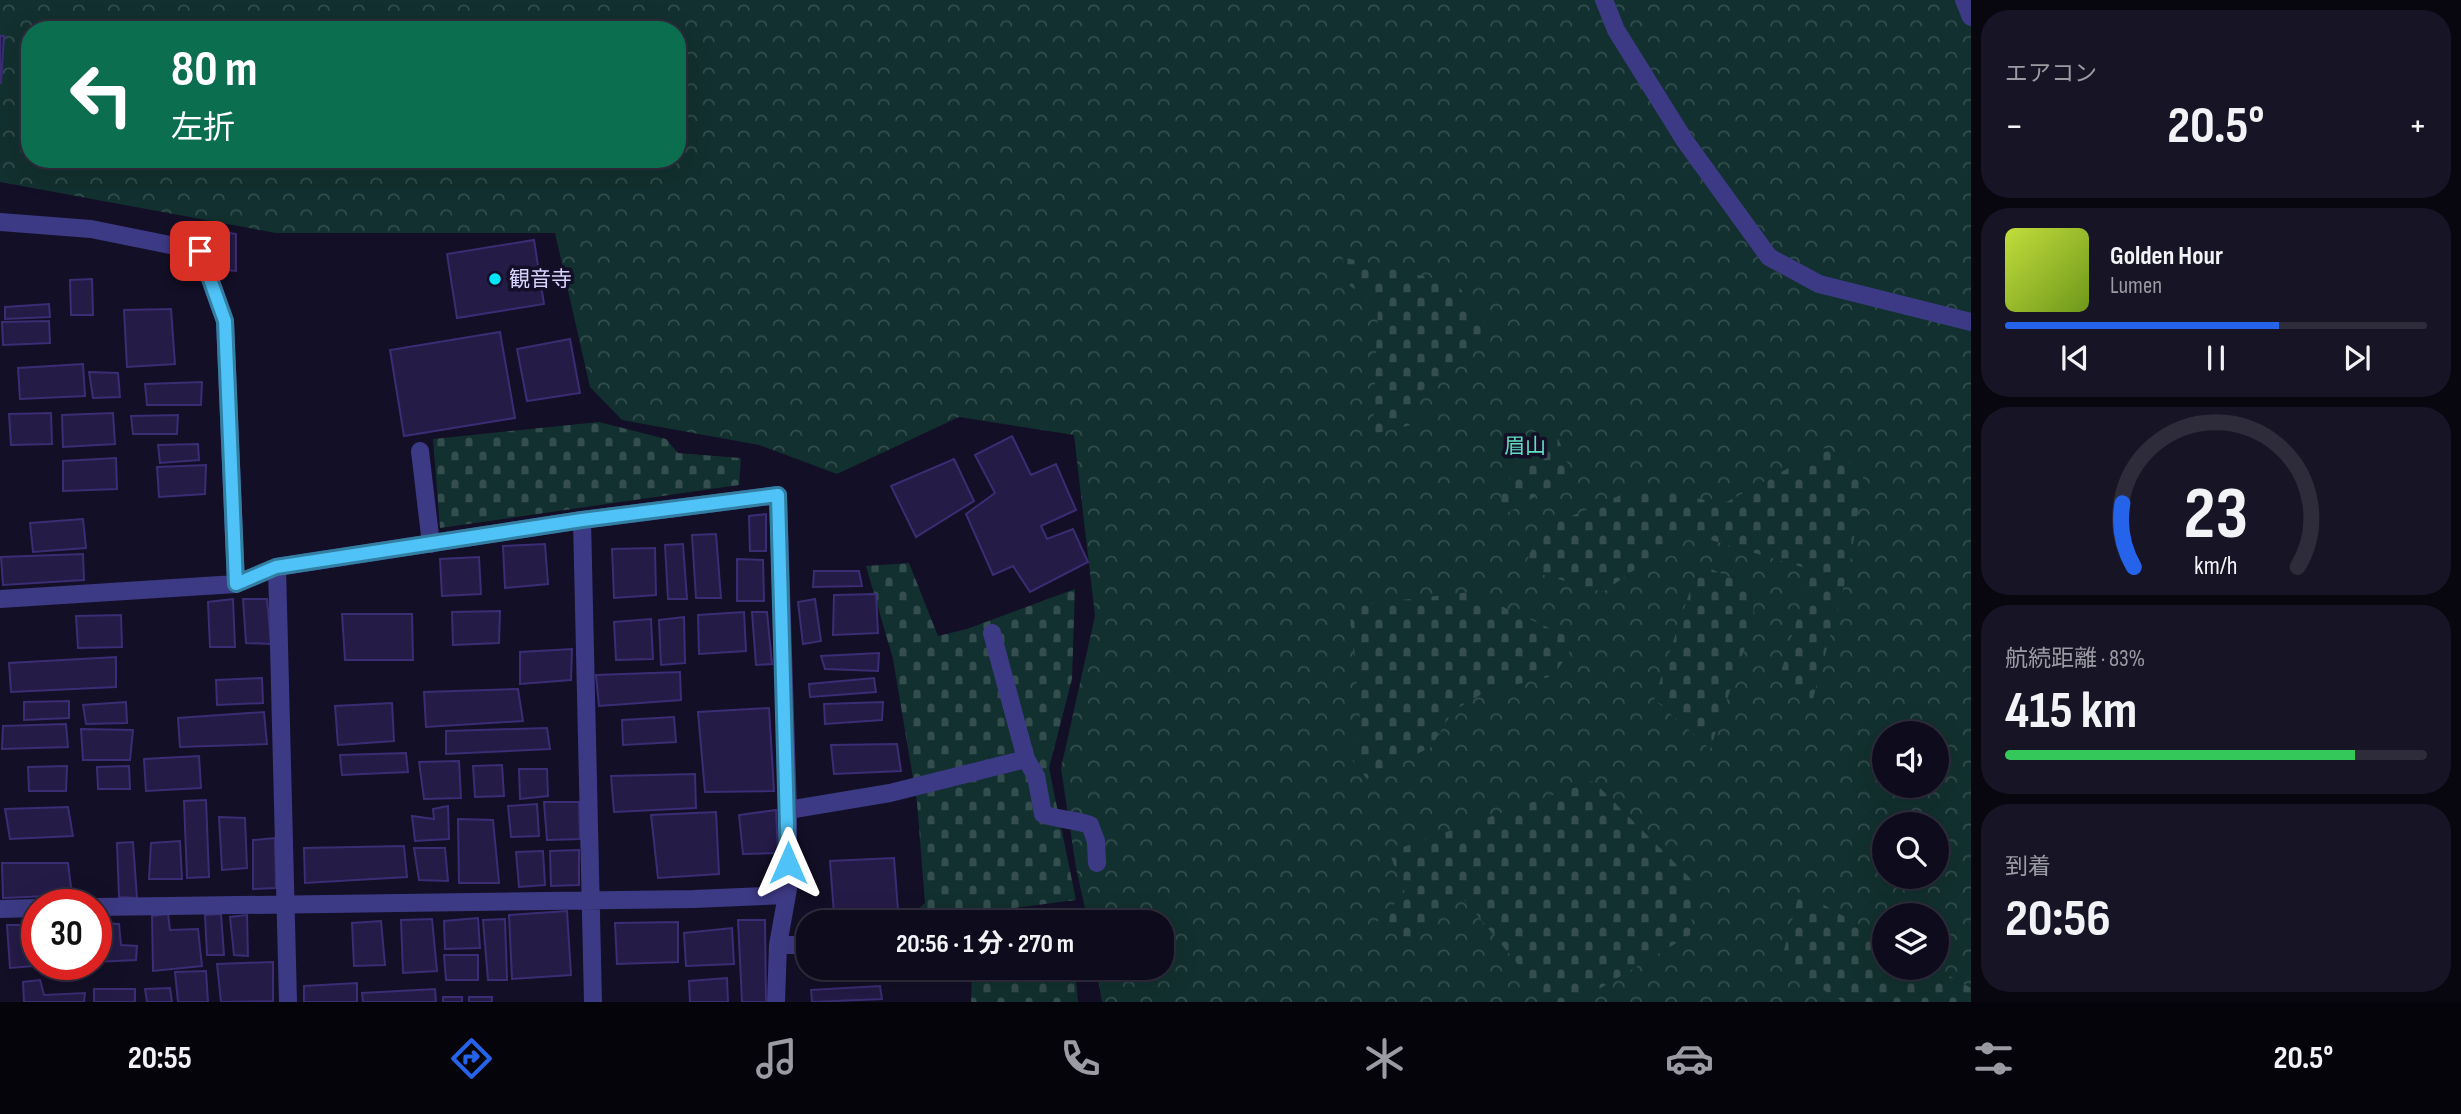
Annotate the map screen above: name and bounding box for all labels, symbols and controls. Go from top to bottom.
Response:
text: 80 m [171,41,258,100]
icon: left [56,49,147,140]
text: エアコン [2005,60,2097,88]
text: 20.5° [2167,95,2265,158]
text: − [2005,104,2024,149]
text: + [2408,104,2427,149]
text: 左折 [171,109,235,148]
pin [170,221,230,281]
icon: arrive [181,232,219,270]
text: Golden Hour [2110,241,2223,272]
place label: 観音寺 [509,267,572,292]
marker: 観音寺 [487,271,503,287]
text: Lumen [2110,272,2162,300]
icon: previous [2056,339,2094,377]
icon: pause [2197,339,2235,377]
icon: next [2338,339,2376,377]
park label: 眉山 [1504,434,1546,459]
text: 23 [2184,471,2248,559]
text: km/h [2194,551,2238,582]
text: 航続距離 · 83% [2005,645,2145,673]
text: 415 km [2005,680,2137,743]
map controls [1872,721,1949,980]
button: sound [1872,721,1949,798]
button: search [1872,812,1949,889]
position arrow [751,826,825,900]
text: 到着 [2005,853,2051,881]
text: 20:56 [2005,888,2111,951]
speed limit sign: 30 [21,889,112,980]
button: layers [1872,903,1949,980]
text: 20:56 · 1 分 · 270 m [896,929,1074,960]
icon: directions [447,1034,496,1083]
icon: music [752,1034,801,1083]
icon: phone [1056,1034,1105,1083]
icon: climate [1360,1034,1409,1083]
icon: car [1665,1034,1714,1083]
icon: filters [1969,1034,2018,1083]
text: 20:55 [128,1039,192,1078]
text: 20.5° [2273,1039,2333,1078]

